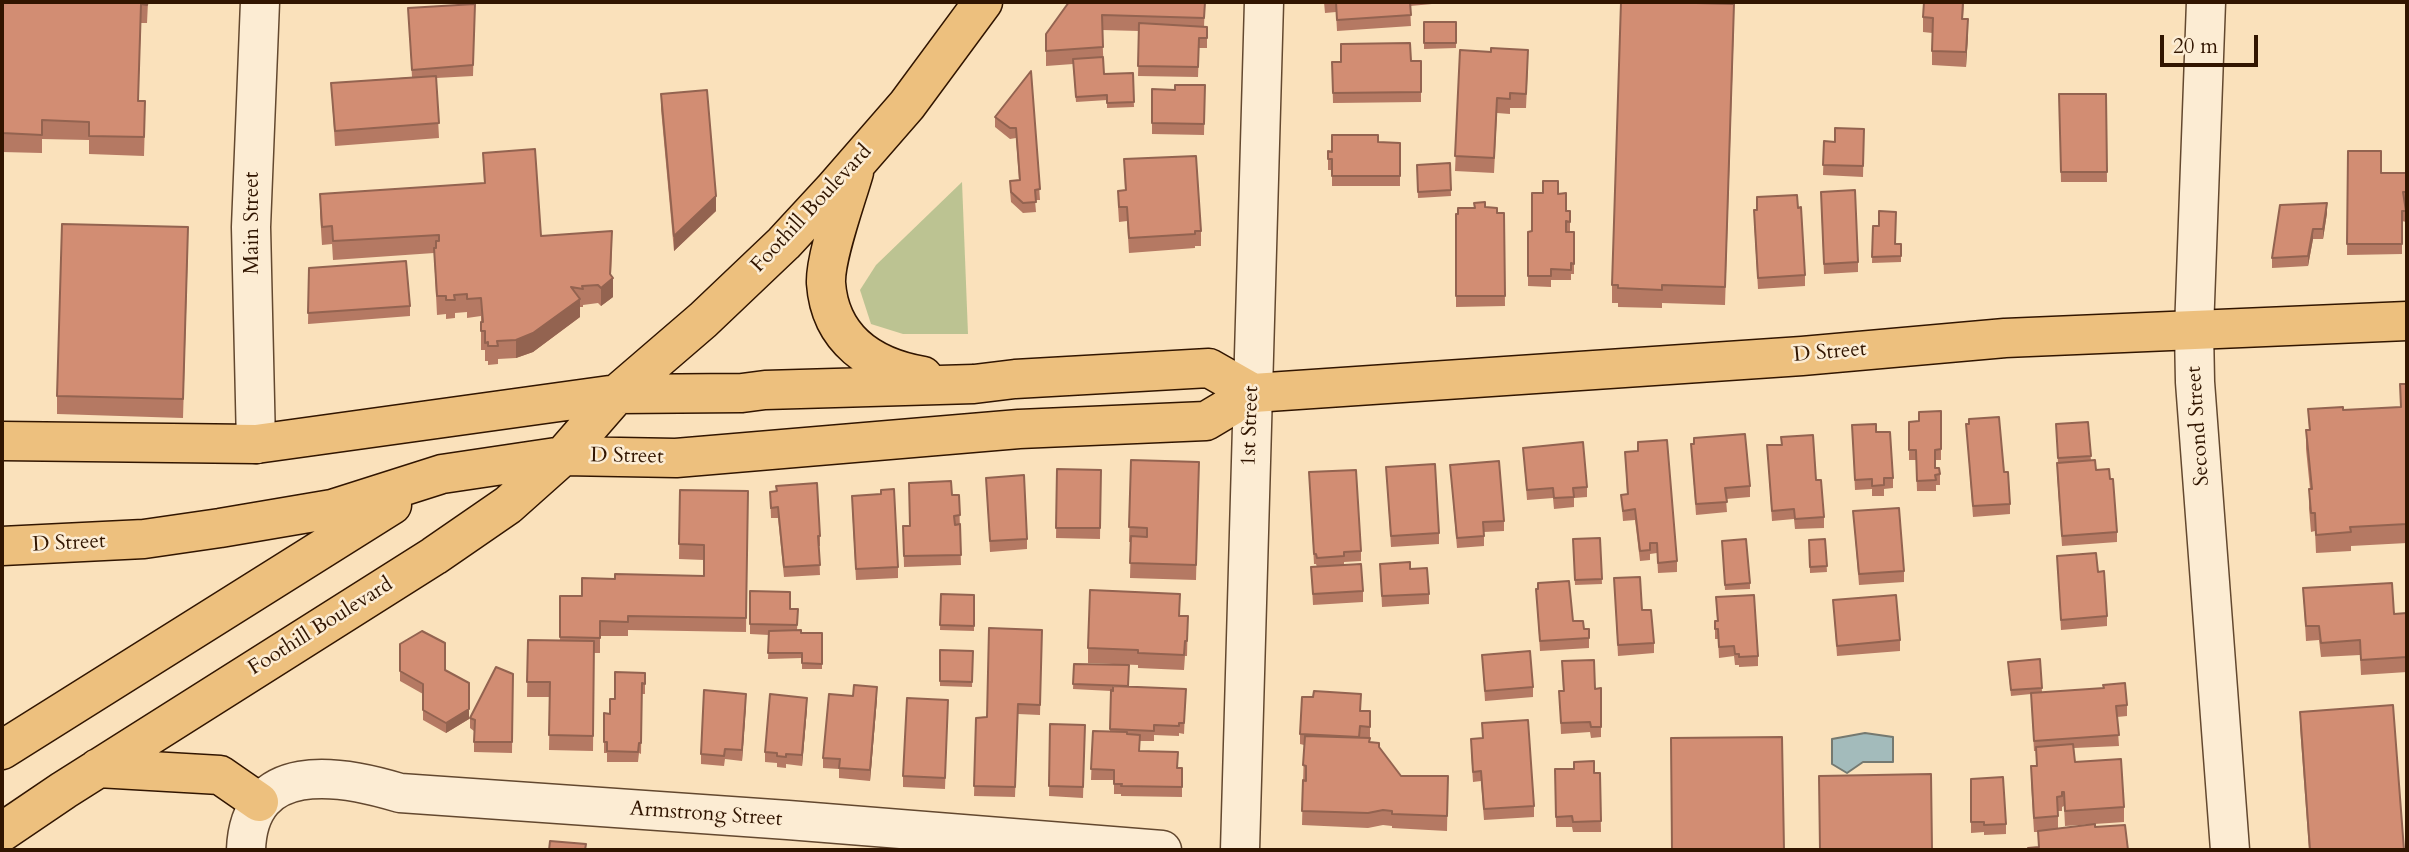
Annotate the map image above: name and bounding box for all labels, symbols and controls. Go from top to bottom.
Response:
scale bar [2164,21,2262,65]
text: 20 m [2173,32,2218,61]
street label: Foothill Boulevard [746,140,878,278]
street label: Main Street [240,172,266,274]
street label: D Street [1792,337,1868,369]
street label: Second Street [2182,365,2216,487]
street label: 1st Street [1237,385,1265,467]
street label: D Street [590,444,664,470]
street label: D Street [32,530,106,558]
street label: Foothill Boulevard [244,572,398,682]
street label: Armstrong Street [629,797,783,833]

